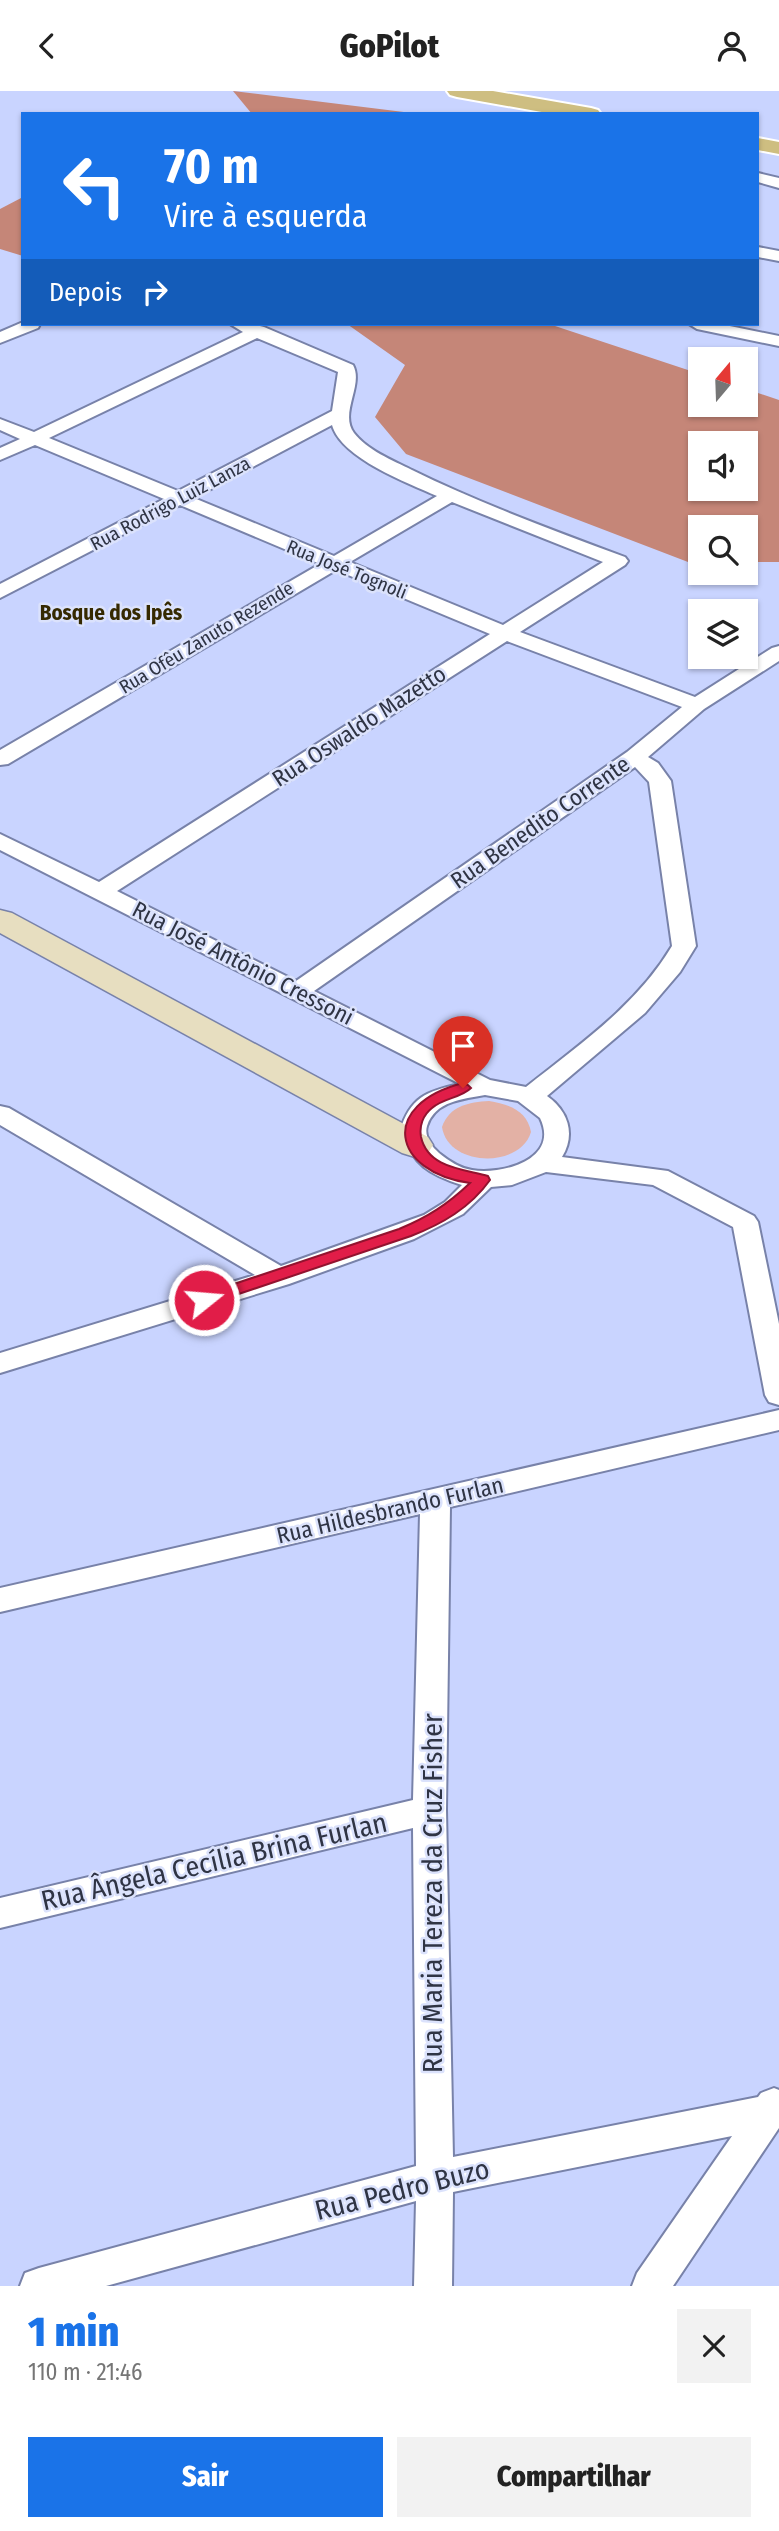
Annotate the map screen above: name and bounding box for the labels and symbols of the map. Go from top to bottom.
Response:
north arrow [688,347,758,417]
street label: Rua Rodrigo Luiz Lanza [86,452,254,555]
street label: Rua José Tognoli [283,535,410,604]
street label: Rua Ofêu Zanuto Rezende [115,576,298,699]
district label: Bosque dos Ipês [40,600,182,626]
street label: Rua Oswaldo Mazetto [267,659,451,793]
street label: Rua Benedito Corrente [445,750,635,894]
street label: Rua José Antônio Cressoni [128,895,358,1031]
pin [433,1016,493,1088]
position arrow [167,1263,241,1337]
street label: Rua Hildesbrando Furlan [274,1470,506,1550]
street label: Rua Maria Tereza da Cruz Fisher [416,1713,449,2073]
street label: Rua Ângela Cecília Brina Furlan [38,1806,390,1917]
street label: Rua Pedro Buzo [311,2152,493,2227]

